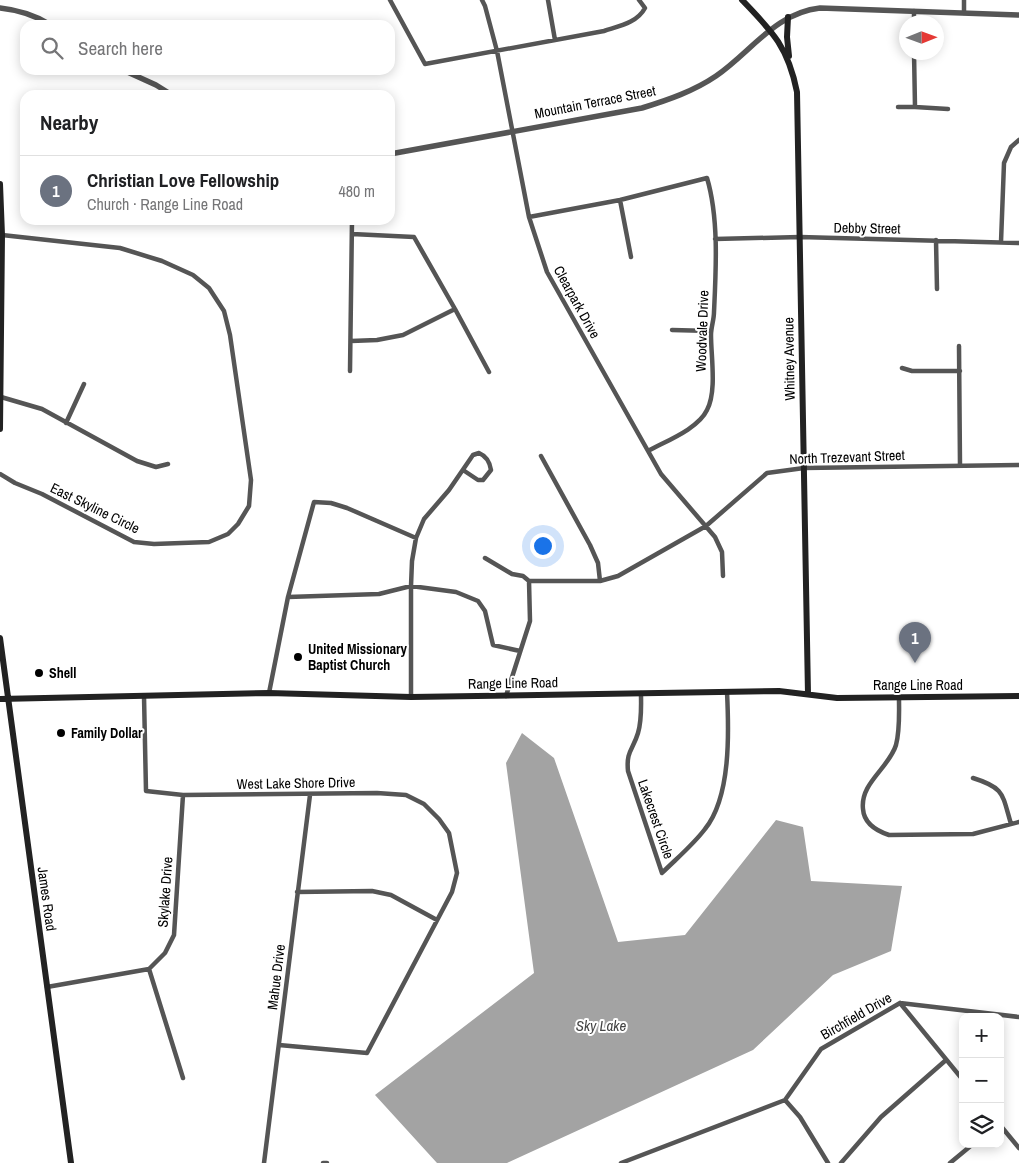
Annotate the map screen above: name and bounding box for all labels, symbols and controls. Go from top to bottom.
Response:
north arrow [899,15,944,60]
search box [20,20,395,75]
icon: search [38,34,66,62]
text: Search here [78,35,163,61]
street label: Mountain Terrace Street [533,81,657,123]
text: Nearby [40,108,98,137]
text: Christian Love Fellowship [87,167,279,193]
text: 1 [52,180,60,202]
text: 480 m [339,180,375,202]
text: Church · Range Line Road [87,193,243,215]
street label: Debby Street [833,218,901,238]
street label: Clearpark Drive [550,262,604,342]
street label: Woodvale Drive [692,290,712,372]
street label: Whitney Avenue [779,317,799,401]
street label: North Trezevant Street [789,446,905,468]
street label: East Skyline Circle [47,479,143,537]
your location [530,533,556,559]
pin: 1 [899,622,931,663]
place label: United Missionary Baptist Church [308,640,407,674]
marker: United Missionary Baptist Church [292,651,304,663]
place label: Shell [49,664,76,682]
marker: Shell [33,667,45,679]
street label: Range Line Road [468,673,558,693]
street label: Range Line Road [873,676,963,694]
place label: Family Dollar [71,724,143,742]
marker: Family Dollar [55,727,67,739]
street label: West Lake Shore Drive [237,773,355,793]
street label: Lakecrest Circle [634,777,678,861]
street label: Skylake Drive [154,856,176,928]
street label: James Road [34,866,60,932]
street label: Mahue Drive [263,943,289,1011]
street label: Birchfield Drive [817,988,895,1044]
map controls [959,1013,1004,1148]
button: + [959,1013,1004,1058]
water label: Sky Lake [576,1015,626,1036]
button: − [959,1058,1004,1103]
button: layers [959,1103,1004,1148]

